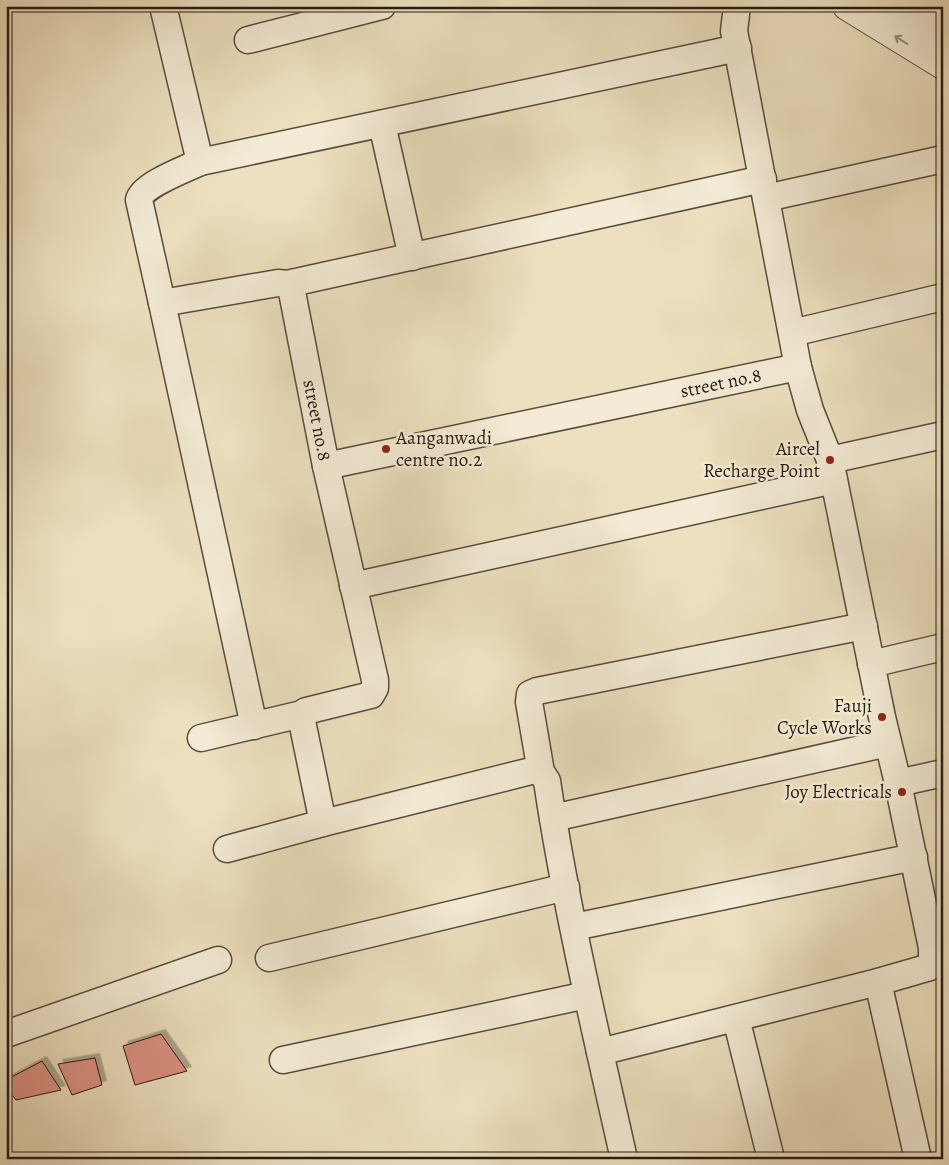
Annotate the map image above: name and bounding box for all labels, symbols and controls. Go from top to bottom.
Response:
one-way arrow [895,34,909,44]
street label: street no.8 [678,362,764,404]
street label: street no.8 [296,377,338,463]
place label: Aanganwadi centre no.2 [395,425,492,473]
place label: Aircel Recharge Point [703,436,820,484]
marker: Aanganwadi centre no.2 [380,443,392,455]
marker: Aircel Recharge Point [824,454,836,466]
place label: Fauji Cycle Works [777,693,872,741]
marker: Fauji Cycle Works [876,711,888,723]
place label: Joy Electricals [785,779,892,805]
marker: Joy Electricals [896,786,908,798]

